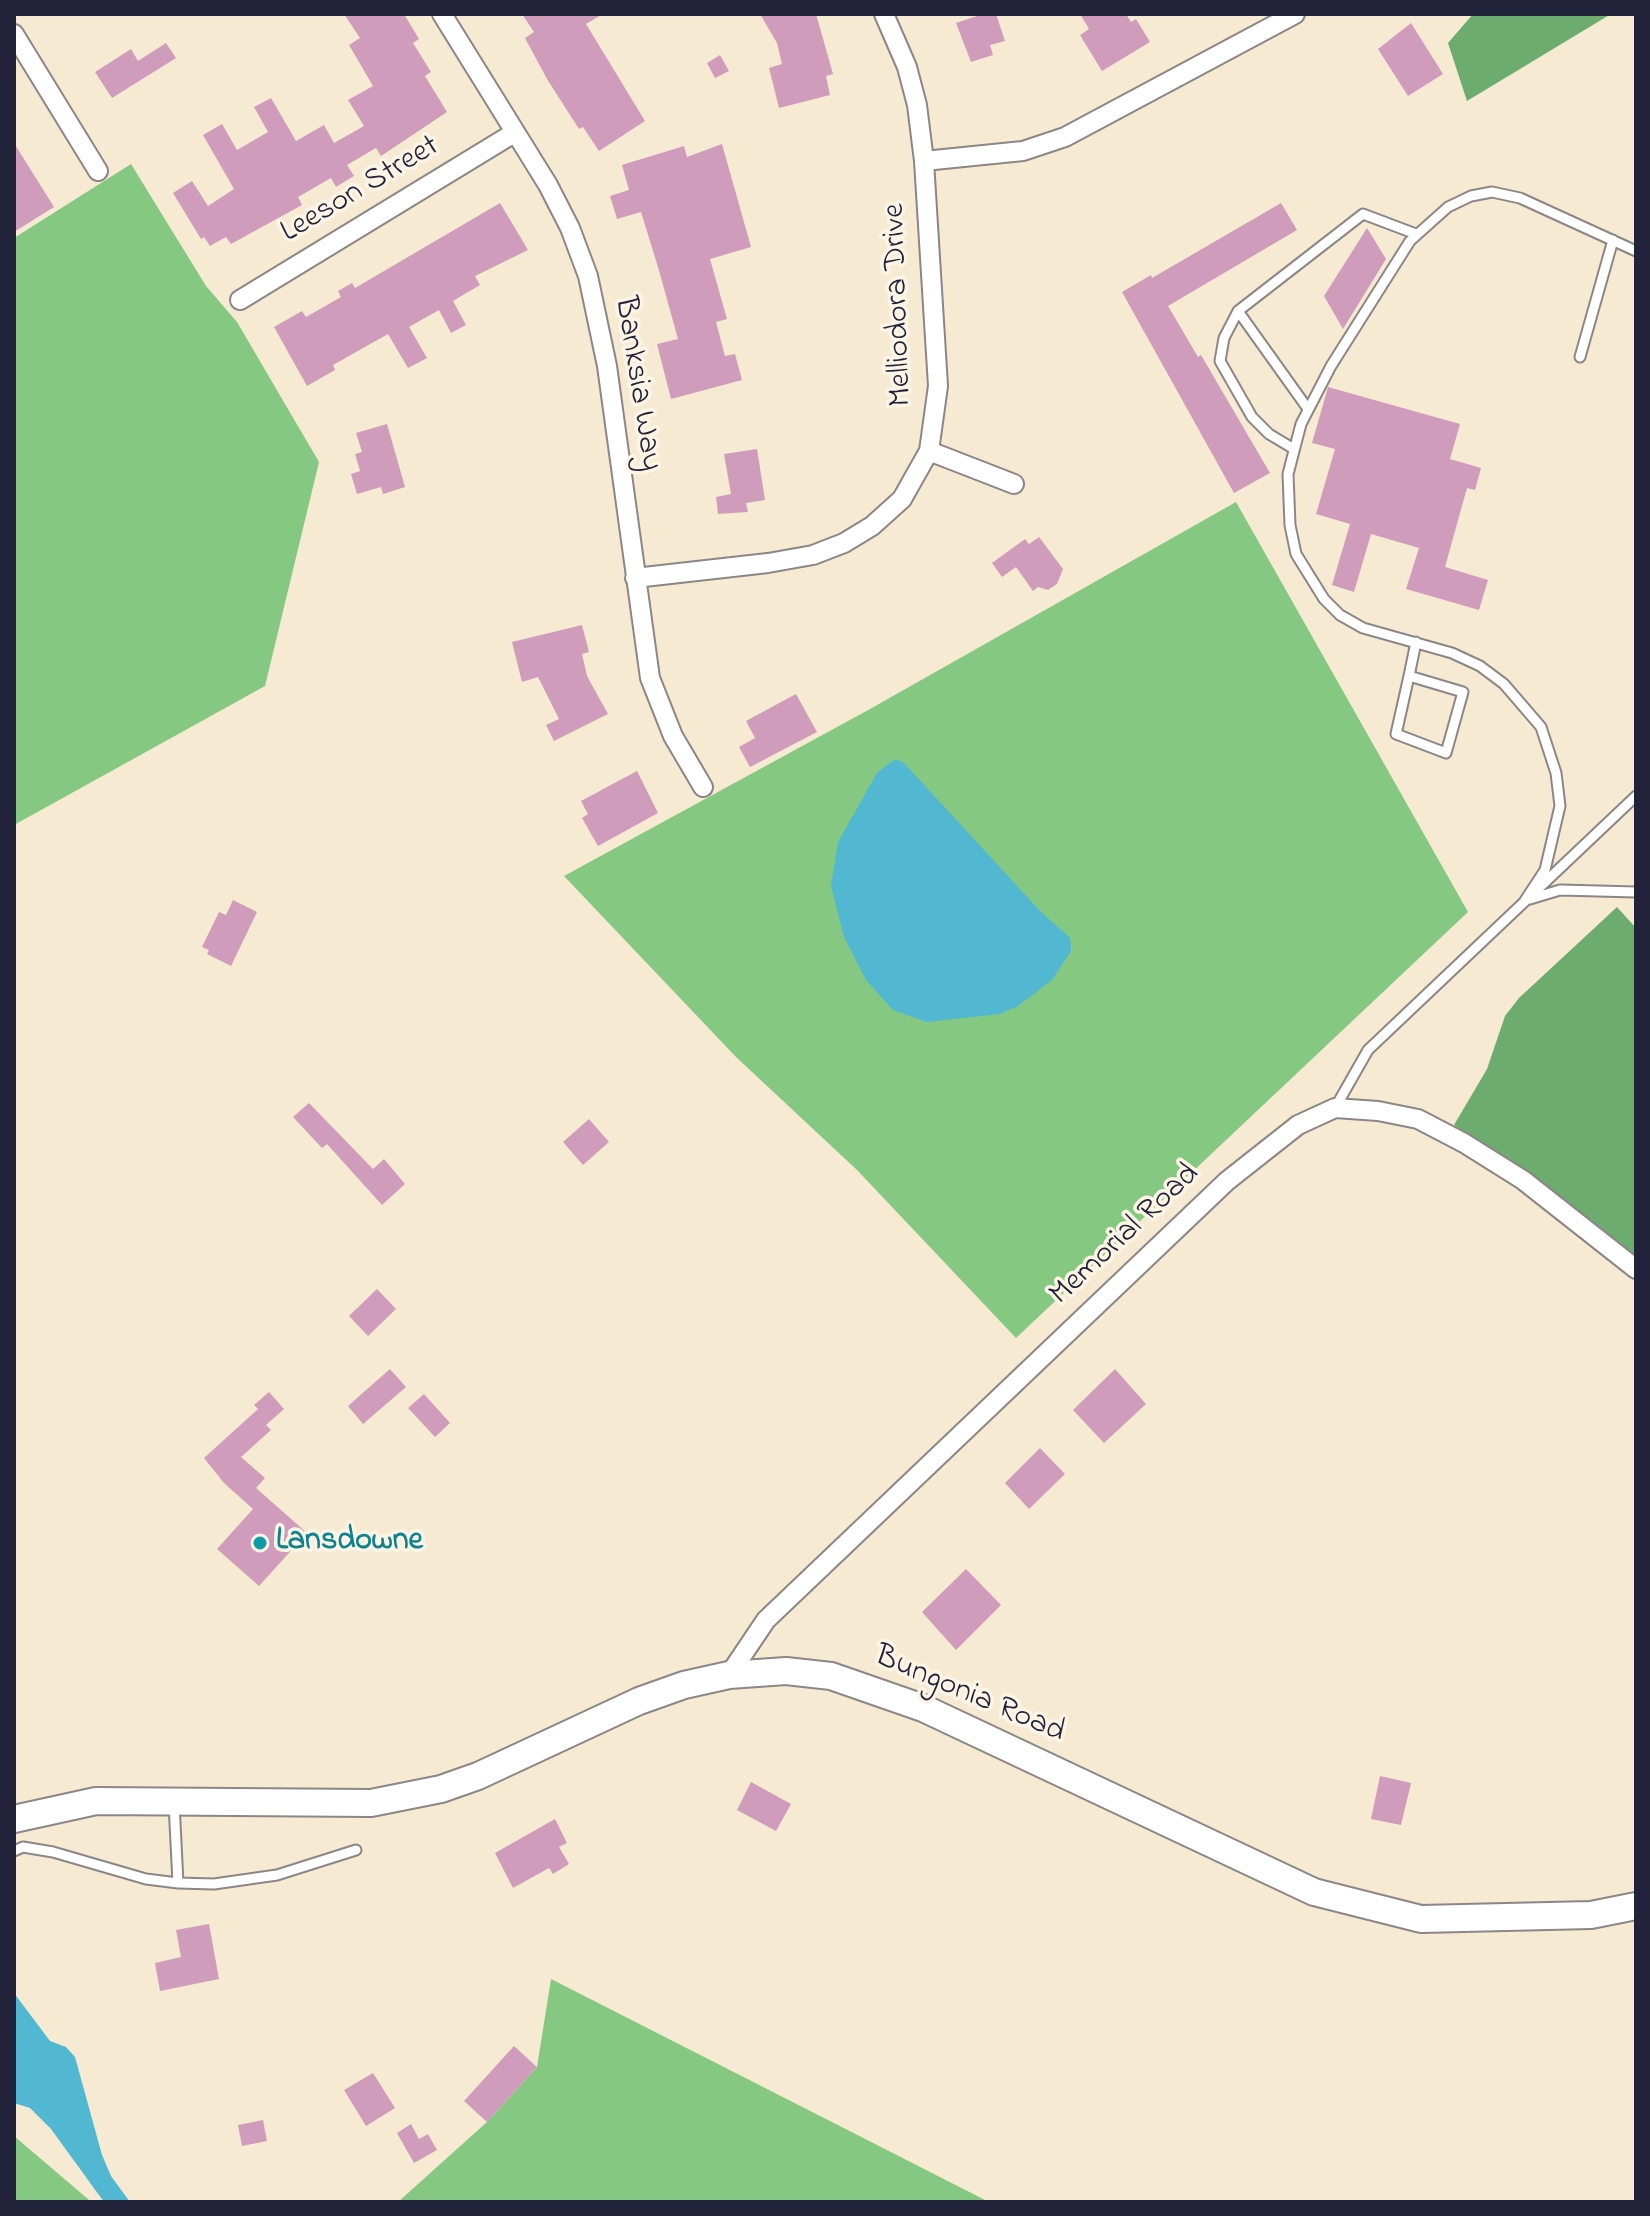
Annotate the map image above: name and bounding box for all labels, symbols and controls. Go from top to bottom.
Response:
street label: Leeson Street [275,129,447,253]
street label: Melliodora Drive [877,203,923,407]
street label: Banksia Way [603,294,669,474]
street label: Memorial Road [1043,1157,1209,1315]
place label: Lansdowne [276,1524,423,1562]
marker: Lansdowne [251,1534,269,1552]
street label: Bungonia Road [868,1639,1070,1753]

